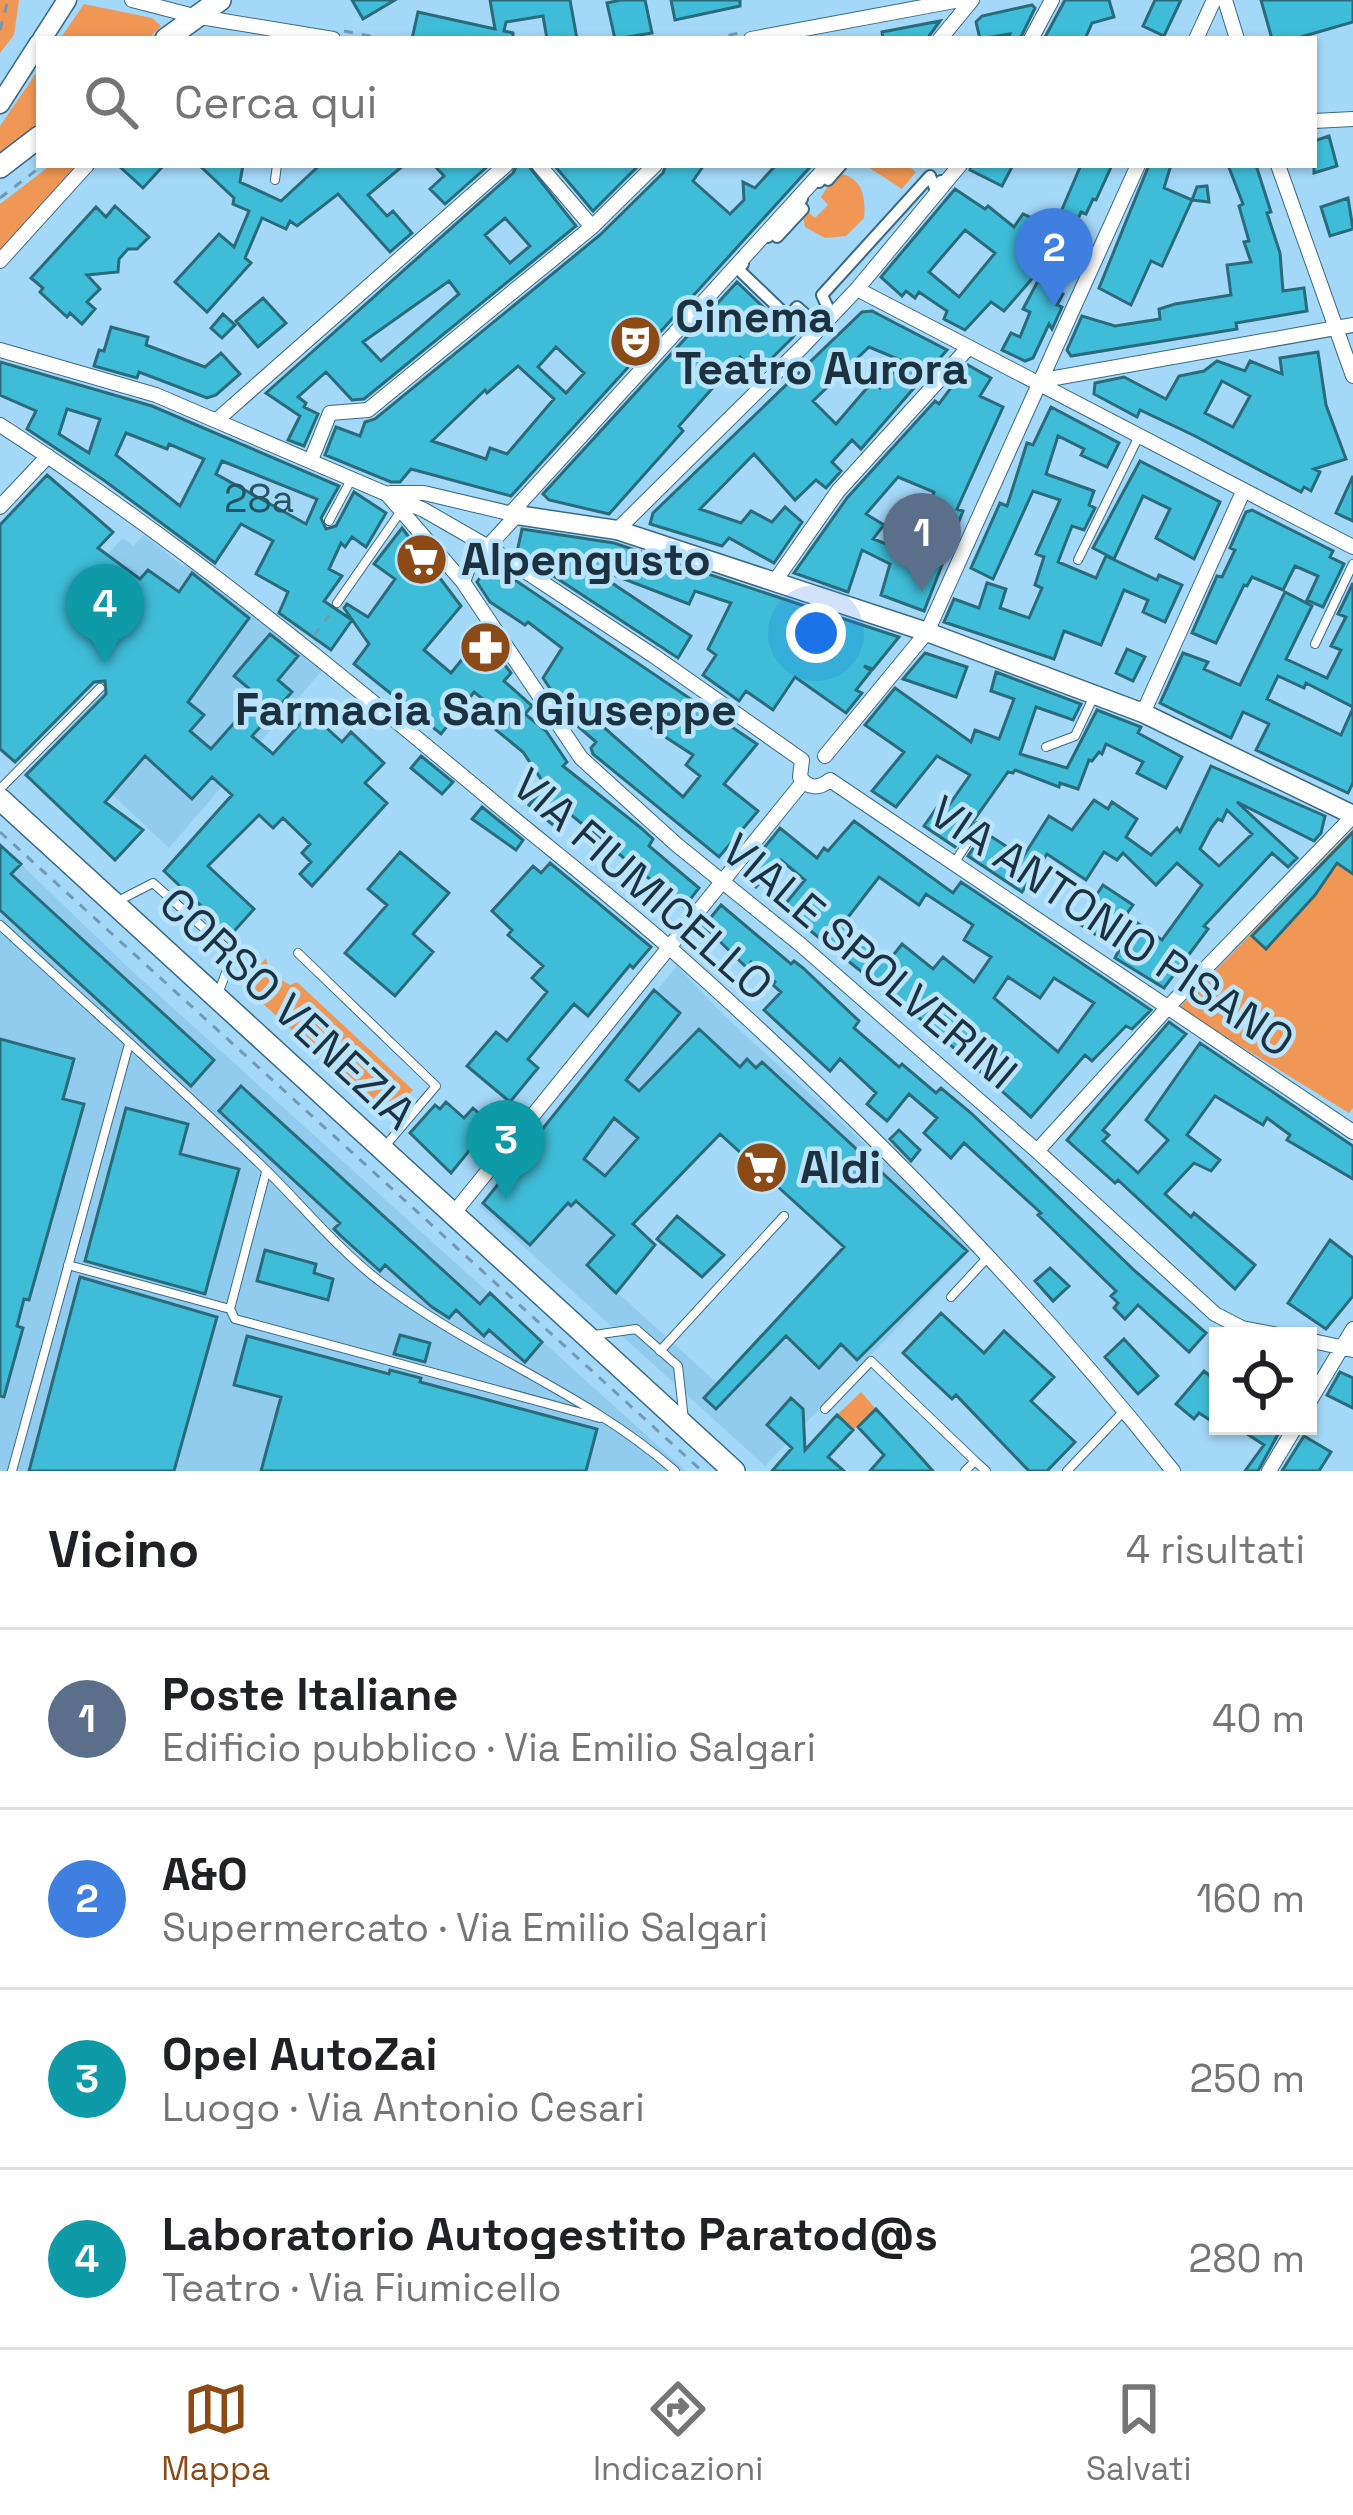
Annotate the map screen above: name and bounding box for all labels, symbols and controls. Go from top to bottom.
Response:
search box [36,36,1317,168]
icon: search [78,69,144,135]
text: Cerca qui [174,74,378,131]
pin: 2 [1015,208,1093,307]
place label: Cinema Teatro Aurora [675,288,968,397]
theatre icon: Cinema Teatro Aurora [608,314,664,370]
house number: 28a [224,474,294,523]
pin: 1 [883,493,961,592]
supermarket icon: Alpengusto [394,531,450,587]
place label: Alpengusto [461,531,711,588]
pin: 4 [66,564,144,663]
your location [786,603,846,663]
pharmacy icon: Farmacia San Giuseppe [458,620,514,676]
place label: Farmacia San Giuseppe [235,681,737,738]
street label: VIA FIUMICELLO [501,756,784,1013]
street label: VIA ANTONIO PISANO [919,783,1305,1070]
street label: VIALE SPOLVERINI [710,821,1029,1101]
street label: CORSO VENEZIA [148,875,428,1142]
pin: 3 [467,1100,545,1199]
supermarket icon: Aldi [733,1139,789,1195]
place label: Aldi [800,1139,881,1196]
map controls [1209,1327,1317,1435]
button: locate [1209,1327,1317,1435]
text: Vicino [48,1517,199,1582]
text: 4 risultati [1126,1525,1305,1574]
text: Poste Italiane [162,1666,458,1723]
text: 1 [78,1694,96,1743]
text: 40 m [1212,1694,1305,1743]
text: Edificio pubblico · Via Emilio Salgari [162,1723,816,1772]
text: A&O [162,1846,248,1903]
text: 2 [75,1874,99,1923]
text: 160 m [1196,1874,1305,1923]
text: Supermercato · Via Emilio Salgari [162,1903,768,1952]
text: Opel AutoZai [162,2026,437,2083]
text: 3 [75,2054,99,2103]
text: 250 m [1190,2054,1305,2103]
text: Luogo · Via Antonio Cesari [162,2083,645,2132]
text: Laboratorio Autogestito Paratod@s [162,2206,938,2263]
text: 4 [75,2234,99,2283]
text: 280 m [1189,2234,1305,2283]
text: Teatro · Via Fiumicello [162,2263,562,2312]
tab: Mappa [161,2376,270,2490]
tab: Indicazioni [593,2376,763,2490]
tab: Salvati [1086,2376,1192,2490]

